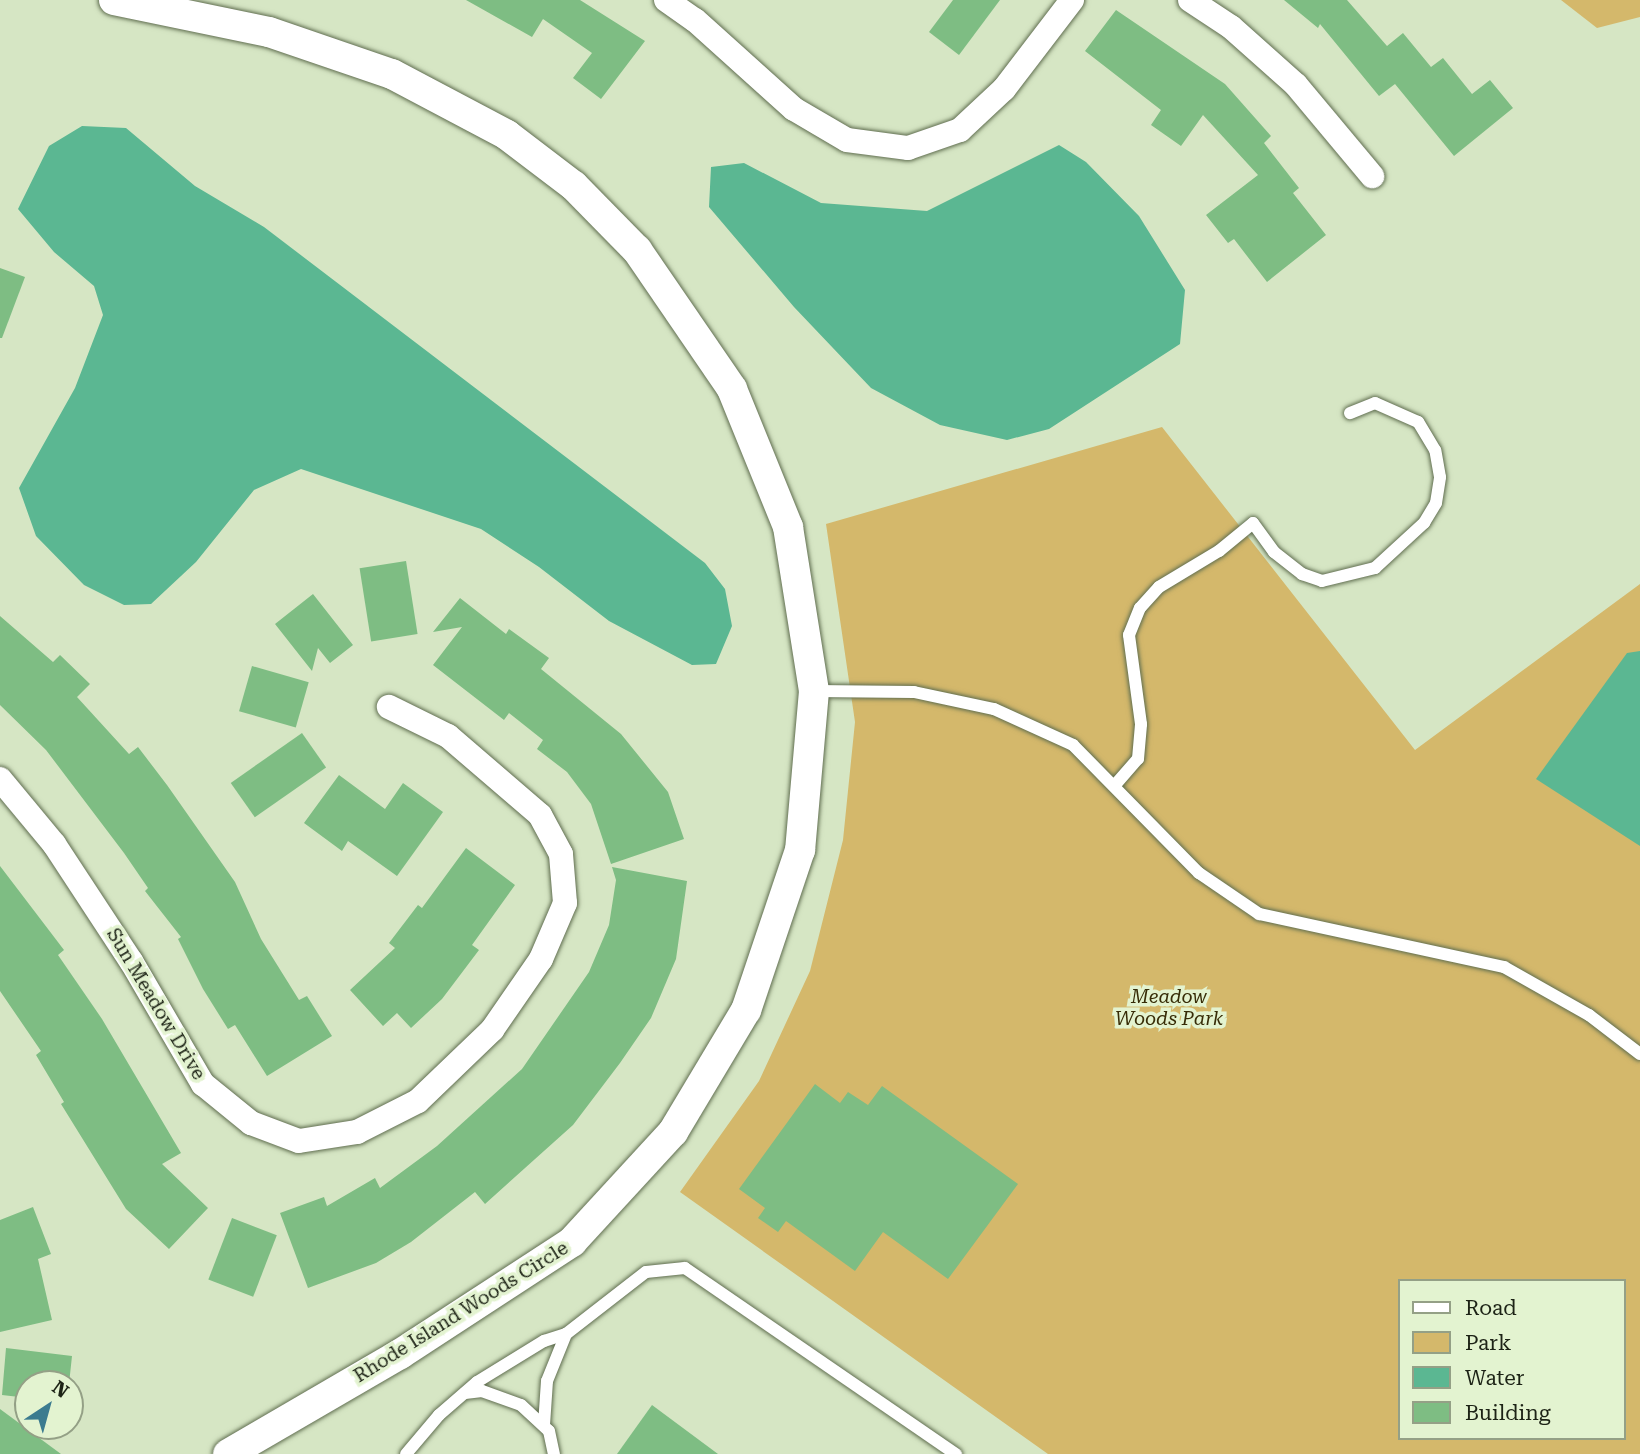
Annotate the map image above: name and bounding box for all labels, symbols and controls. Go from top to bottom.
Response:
street label: Sun Meadow Drive [102,924,210,1084]
park label: Meadow Woods Park [1115,986,1223,1030]
street label: Rhode Island Woods Circle [350,1237,572,1387]
legend [1398,1279,1626,1440]
text: Road [1465,1296,1517,1320]
text: Park [1465,1331,1511,1355]
text: Water [1465,1366,1524,1390]
north arrow [14,1370,84,1440]
text: N [48,1376,73,1403]
text: Building [1465,1401,1551,1425]

